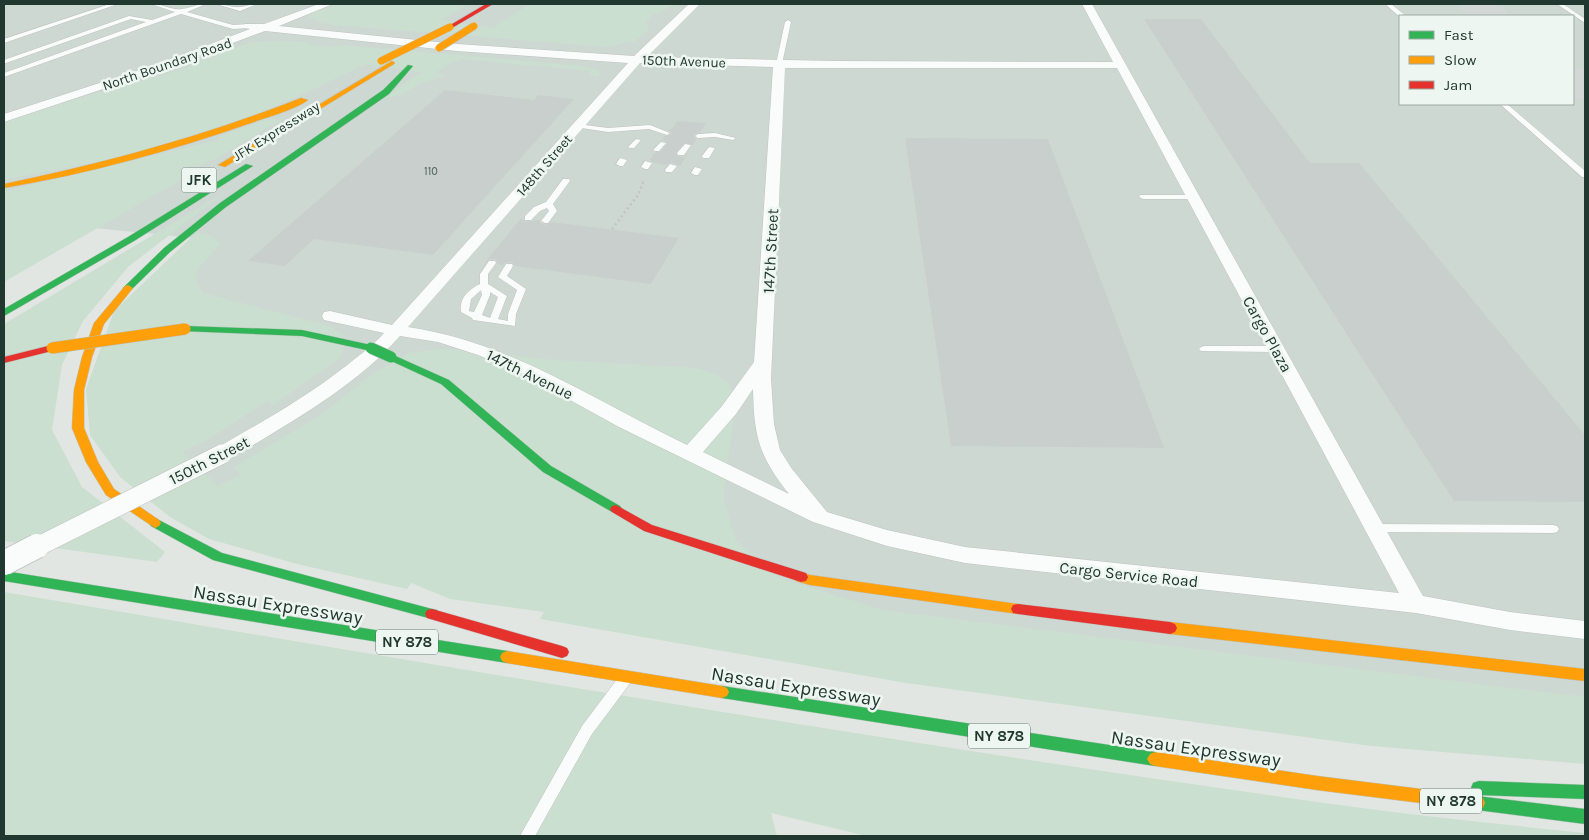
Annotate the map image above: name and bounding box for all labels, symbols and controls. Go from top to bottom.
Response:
legend [1399,15,1574,105]
text: Fast [1444,26,1474,44]
street label: North Boundary Road [100,34,234,95]
text: Slow [1444,51,1476,69]
street label: 150th Avenue [642,52,726,71]
text: Jam [1444,76,1472,94]
street label: JFK Expressway [230,98,323,165]
street label: 148th Street [513,131,576,200]
house number: 110 [424,165,438,178]
road number: JFK [182,168,216,192]
street label: 147th Street [759,208,782,294]
street label: Cargo Plaza [1239,293,1296,376]
street label: 147th Avenue [483,345,576,404]
street label: 150th Street [166,432,252,489]
street label: Cargo Service Road [1059,558,1199,591]
street label: Nassau Expressway [192,581,364,629]
road number: NY 878 [376,630,438,654]
street label: Nassau Expressway [710,663,882,711]
road number: NY 878 [968,724,1030,748]
street label: Nassau Expressway [1110,726,1282,772]
road number: NY 878 [1420,788,1482,814]

